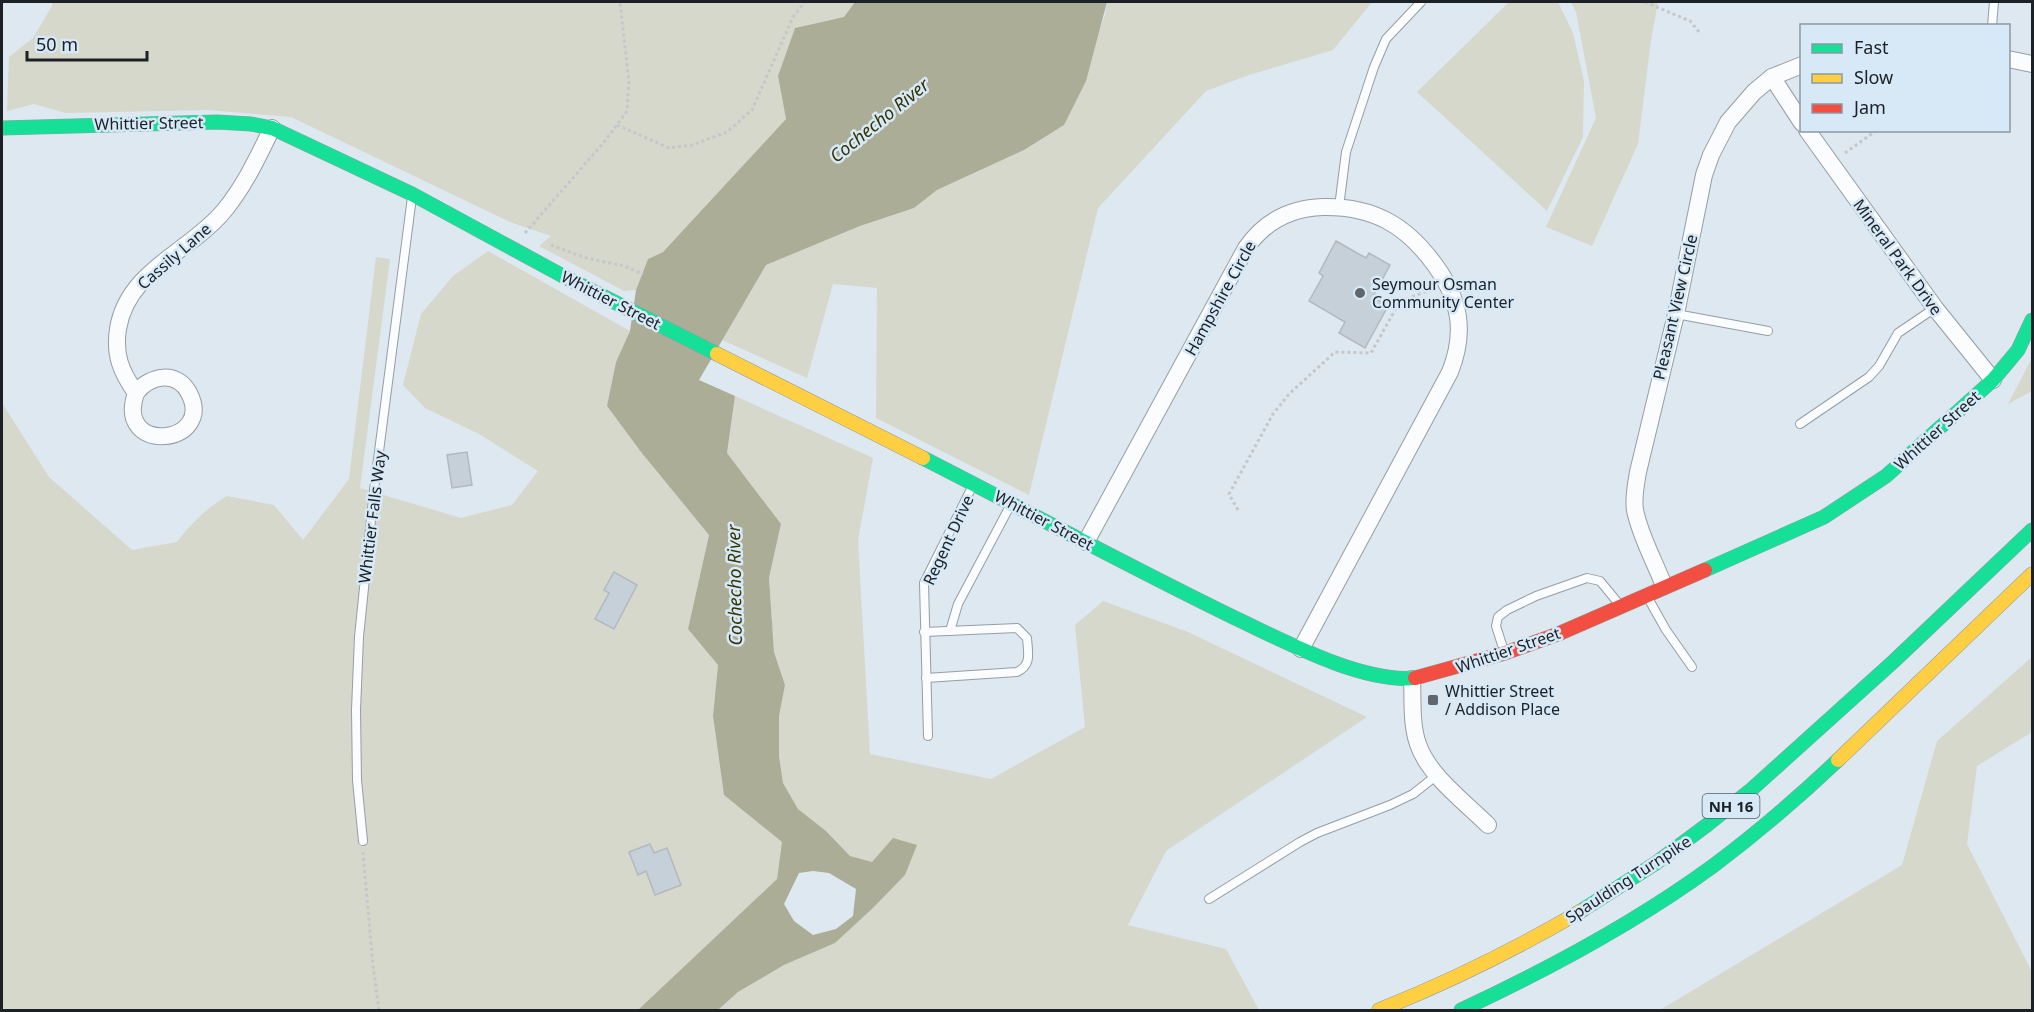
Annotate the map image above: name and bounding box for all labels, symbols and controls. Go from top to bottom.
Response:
scale bar [27,24,147,62]
legend [1800,24,2010,132]
text: 50 m [36,32,78,56]
text: Fast [1854,35,1889,59]
text: Slow [1854,65,1893,89]
water label: Cochecho River [824,72,934,167]
text: Jam [1852,95,1886,119]
street label: Whittier Street [94,111,204,135]
street label: Mineral Park Drive [1848,194,1948,320]
street label: Cassily Lane [132,218,216,294]
street label: Pleasant View Circle [1648,232,1702,382]
street label: Hampshire Circle [1179,237,1261,359]
street label: Whittier Street [557,265,665,335]
place label: Seymour Osman Community Center [1372,273,1515,313]
marker: Seymour Osman Community Center [1353,286,1367,300]
street label: Whittier Street [1889,385,1985,475]
street label: Whittier Falls Way [353,449,391,585]
street label: Whittier Street [991,485,1097,555]
street label: Regent Drive [917,491,979,589]
water label: Cochecho River [721,523,747,646]
street label: Whittier Street [1453,622,1563,678]
place label: Whittier Street / Addison Place [1445,680,1560,720]
marker: Whittier Street / Addison Place [1426,693,1440,707]
road number: NH 16 [1702,794,1760,818]
street label: Spaulding Turnpike [1561,830,1695,928]

